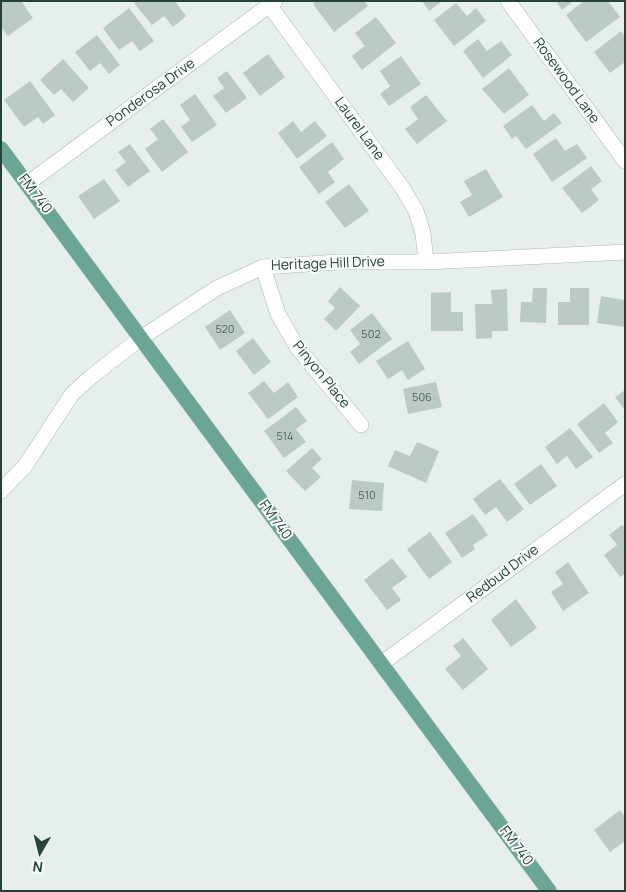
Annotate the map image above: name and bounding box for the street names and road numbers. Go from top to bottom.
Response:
street label: Rosewood Lane [529,35,603,127]
street label: Ponderosa Drive [104,55,198,131]
street label: Laurel Lane [331,94,387,164]
street label: FM 740 [15,171,55,217]
street label: Heritage Hill Drive [271,254,385,274]
street label: Pinyon Place [289,338,353,412]
street label: FM 740 [255,497,295,543]
street label: Redbud Drive [464,541,542,607]
street label: FM 740 [496,823,536,869]

